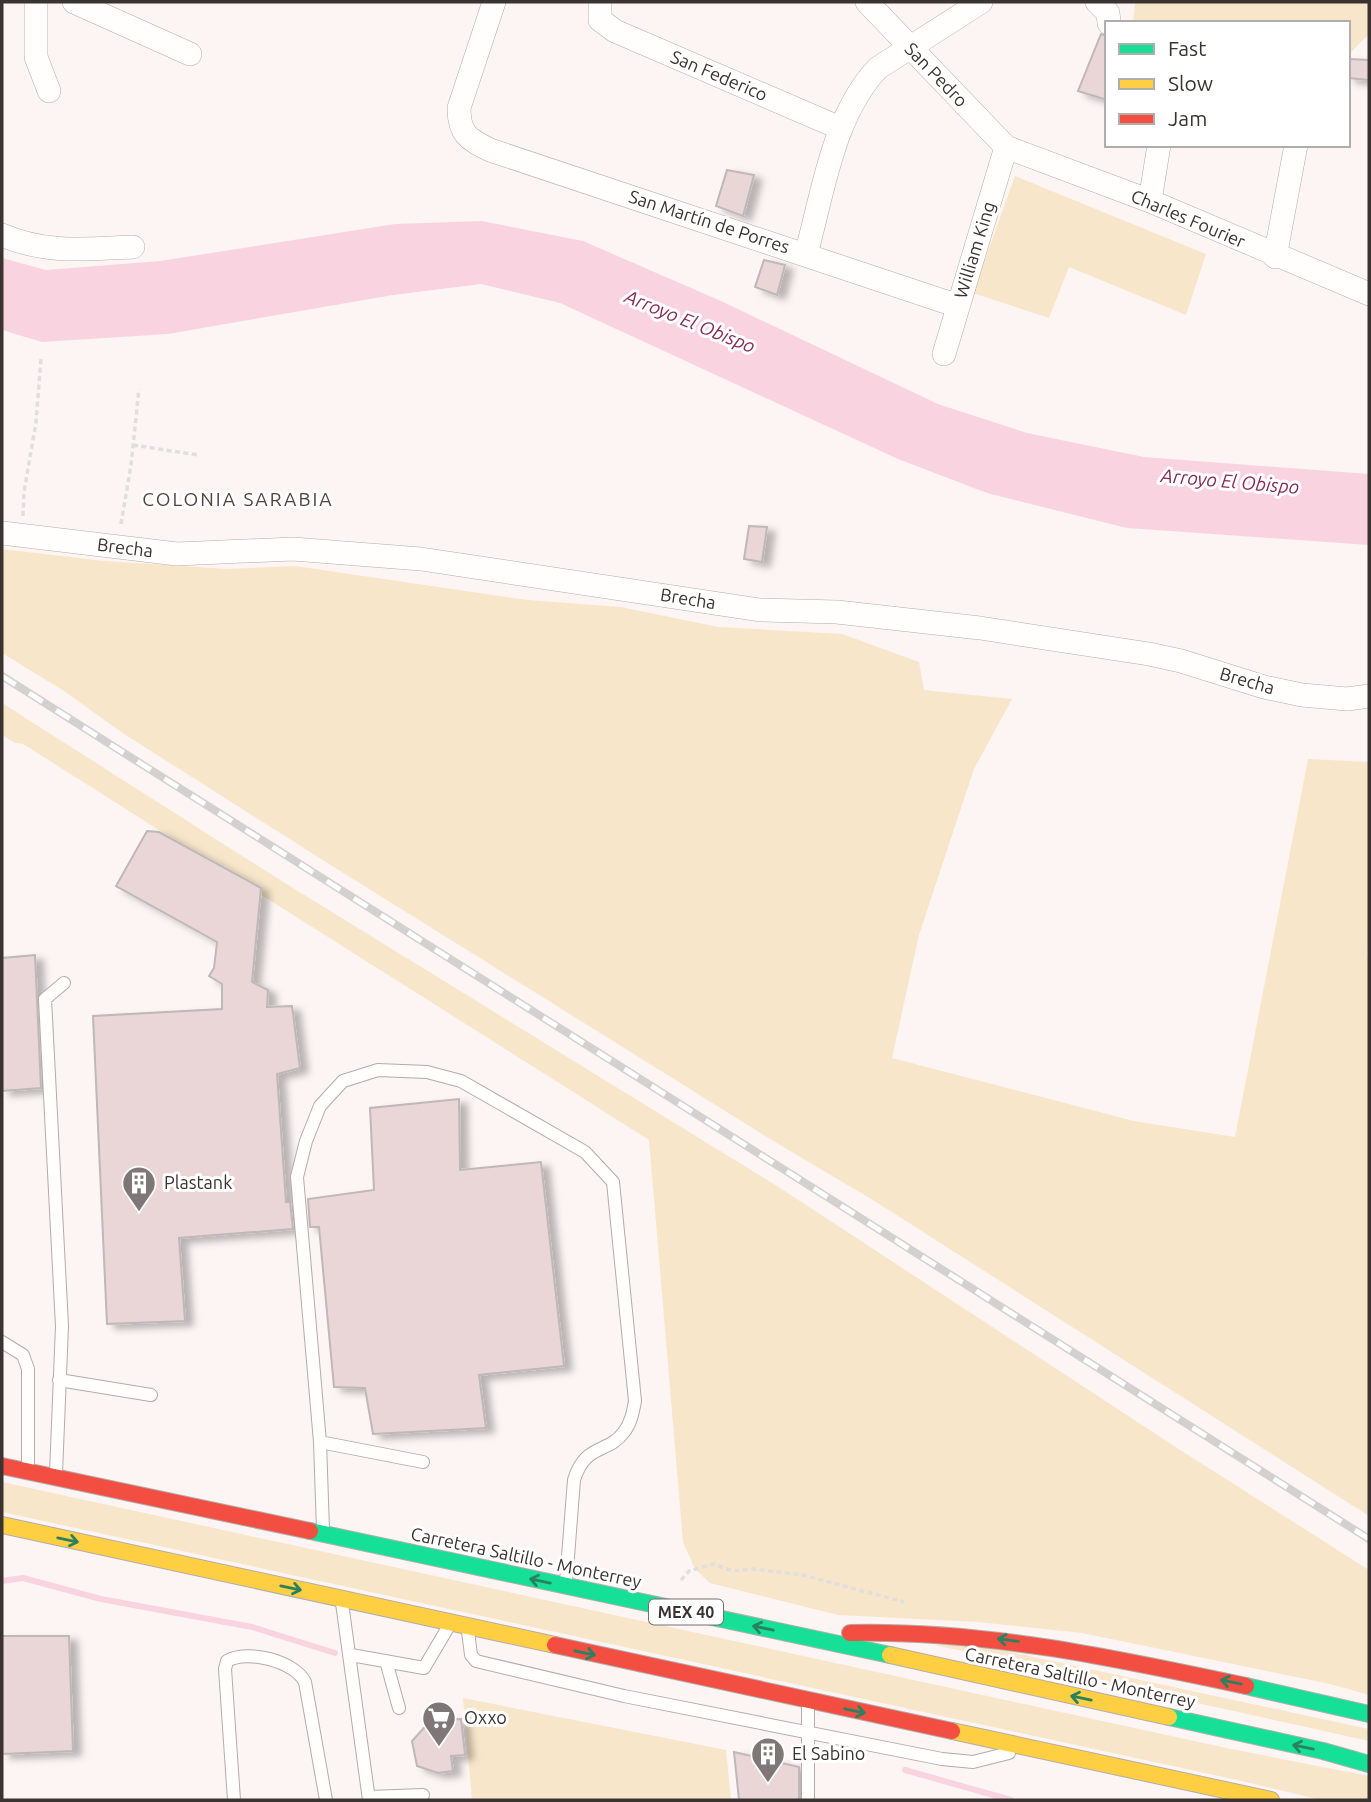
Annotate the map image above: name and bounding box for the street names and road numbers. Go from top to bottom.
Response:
street label: San Pedro [901,38,972,110]
street label: San Federico [668,46,771,104]
street label: Charles Fourier [1128,185,1249,251]
street label: San Martín de Porres [626,186,792,257]
street label: William King [950,199,998,301]
street label: Brecha [96,534,154,560]
street label: Brecha [659,584,717,612]
street label: Brecha [1218,663,1277,697]
street label: Carretera Saltillo - Monterrey [409,1523,644,1591]
road number: MEX 40 [649,1600,723,1624]
street label: Carretera Saltillo - Monterrey [963,1643,1198,1711]

